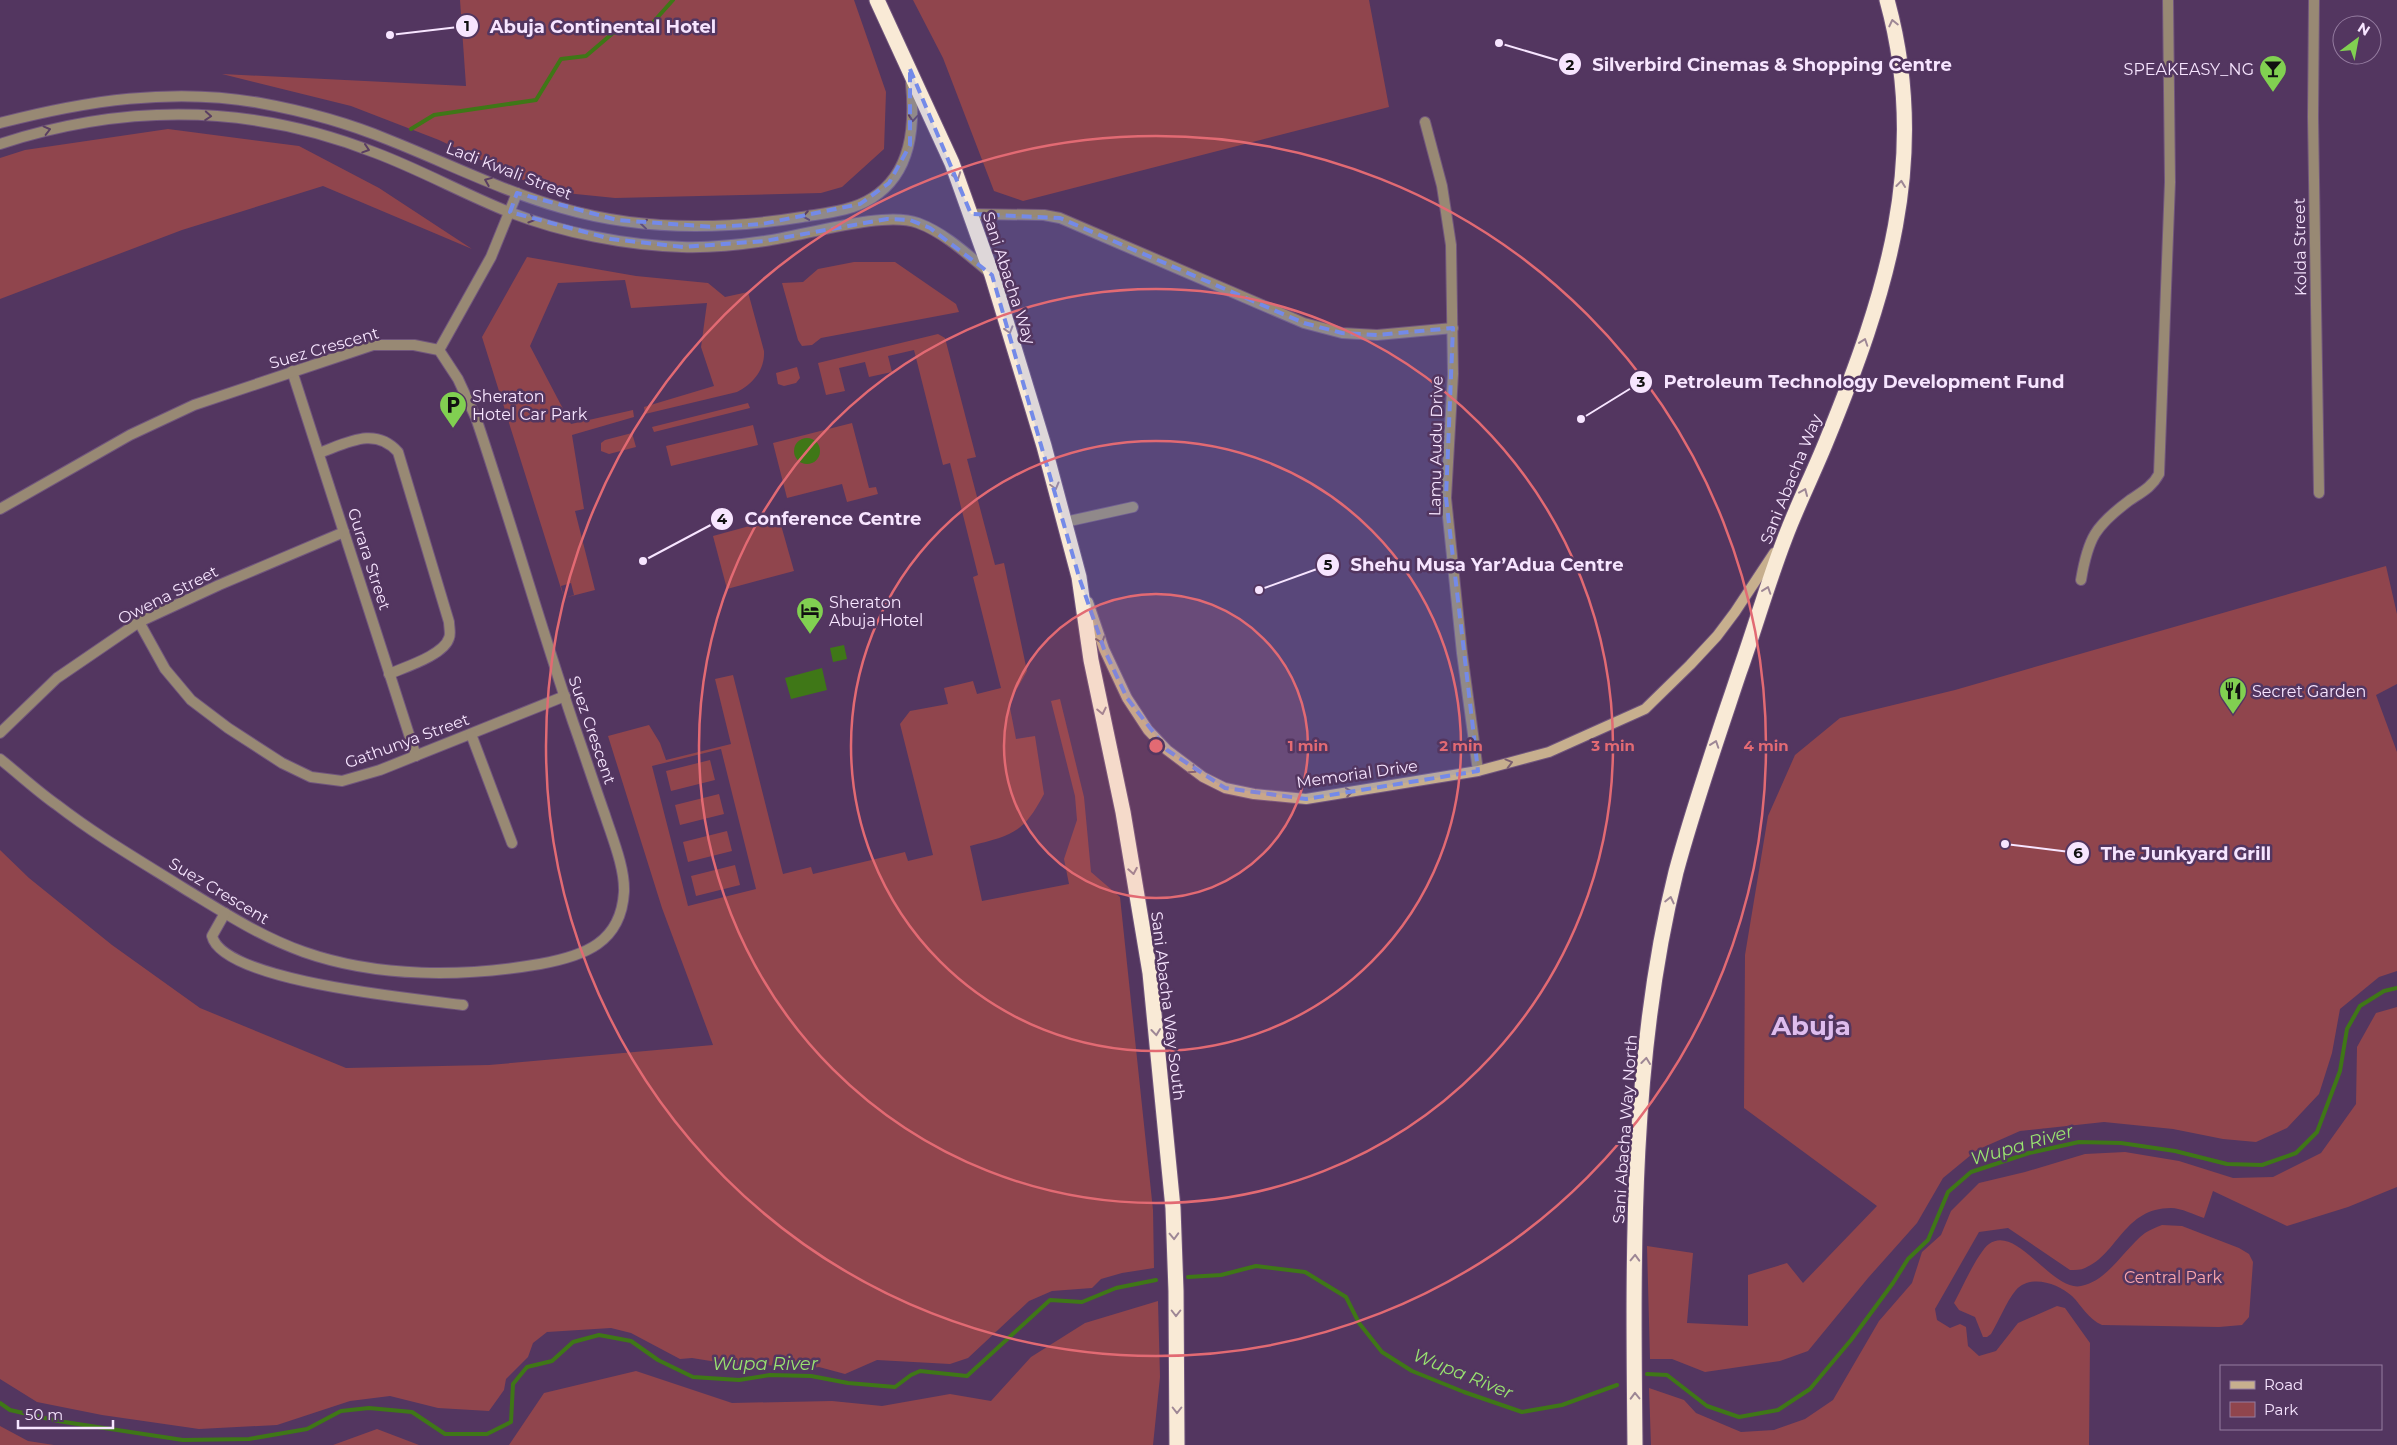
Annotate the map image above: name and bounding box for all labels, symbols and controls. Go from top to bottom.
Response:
callout: Abuja Continental Hotel [454,10,726,43]
north arrow [2332,15,2382,65]
text: 1 [464,16,470,35]
text: Abuja Continental Hotel [489,16,716,38]
one-way arrow [1888,18,1899,27]
text: N [2354,18,2373,40]
callout: Silverbird Cinemas & Shopping Centre [1557,48,1962,81]
text: Silverbird Cinemas & Shopping Centre [1592,54,1952,76]
bar icon: SPEAKEASY_NG [2258,54,2288,93]
text: 2 [1566,55,1575,74]
place label: SPEAKEASY_NG [2124,60,2254,79]
one-way arrow [204,110,212,121]
one-way arrow [907,114,918,122]
one-way arrow [42,126,50,136]
street label: Ladi Kwali Street [443,138,575,204]
one-way arrow [361,144,370,154]
one-way arrow [951,171,961,180]
one-way arrow [484,177,493,188]
one-way arrow [1895,179,1906,187]
street label: Kolda Street [2290,197,2310,296]
street label: Sani Abacha Way [979,209,1040,347]
one-way arrow [802,211,810,221]
one-way arrow [527,213,536,223]
one-way arrow [640,218,648,229]
street label: Suez Crescent [267,323,382,373]
one-way arrow [1003,325,1013,334]
one-way arrow [1859,338,1869,346]
callout: Petroleum Technology Development Fund [1629,365,2075,398]
text: Petroleum Technology Development Fund [1664,371,2064,393]
text: 3 [1636,372,1646,391]
street label: Lamu Audu Drive [1425,376,1447,516]
place label: Sheraton Hotel Car Park [472,387,588,424]
parking icon: Sheraton Hotel Car Park [438,390,468,429]
street label: Sani Abacha Way [1756,411,1826,547]
one-way arrow [1049,481,1059,489]
one-way arrow [1798,488,1809,497]
callout: Conference Centre [710,503,932,536]
street label: Gurara Street [344,506,395,613]
text: Conference Centre [745,508,921,530]
text: 4 [717,509,728,528]
callout: Shehu Musa Yar’Adua Centre [1316,549,1634,582]
text: Shehu Musa Yar’Adua Centre [1350,554,1624,576]
text: 5 [1324,555,1333,574]
street label: Owena Street [115,561,222,628]
one-way arrow [1761,587,1771,595]
place label: Sheraton Abuja Hotel [829,593,923,630]
hotel icon: Sheraton Abuja Hotel [795,596,825,635]
one-way arrow [1095,635,1105,643]
street label: Suez Crescent [565,673,620,787]
restaurant icon: Secret Garden [2218,676,2248,715]
place label: Secret Garden [2252,682,2366,701]
one-way arrow [1096,707,1107,716]
street label: Gathunya Street [342,710,472,772]
text: 1 min [1288,736,1328,755]
text: 2 min [1439,736,1483,755]
text: 3 min [1590,736,1635,755]
text: 4 min [1743,736,1789,755]
centre of rings [1147,737,1165,755]
one-way arrow [1709,741,1719,749]
street label: Memorial Drive [1295,756,1419,792]
one-way arrow [1504,758,1513,769]
one-way arrow [1187,764,1197,773]
one-way arrow [1345,788,1353,798]
callout: The Junkyard Grill [2066,837,2281,870]
text: 6 [2073,843,2083,862]
text: The Junkyard Grill [2101,843,2271,865]
street label: Suez Crescent [165,854,273,929]
one-way arrow [1127,866,1137,875]
one-way arrow [1664,896,1675,905]
street label: Sani Abacha Way South [1147,910,1189,1102]
district label: Abuja [1770,1010,1851,1042]
one-way arrow [1150,1028,1161,1036]
street label: Sani Abacha Way North [1609,1034,1641,1224]
one-way arrow [1640,1056,1651,1064]
water label: Wupa River [1968,1120,2077,1170]
one-way arrow [1169,1232,1180,1240]
one-way arrow [1630,1254,1641,1262]
park label: Central Park [2124,1268,2223,1287]
one-way arrow [1171,1310,1181,1317]
water label: Wupa River [1410,1344,1517,1404]
water label: Wupa River [712,1353,819,1375]
legend [2220,1365,2382,1430]
text: Road [2264,1375,2303,1394]
one-way arrow [1629,1392,1640,1400]
scale bar [18,1398,112,1430]
text: Park [2264,1400,2298,1419]
text: 50 m [25,1405,63,1424]
one-way arrow [1171,1406,1182,1414]

